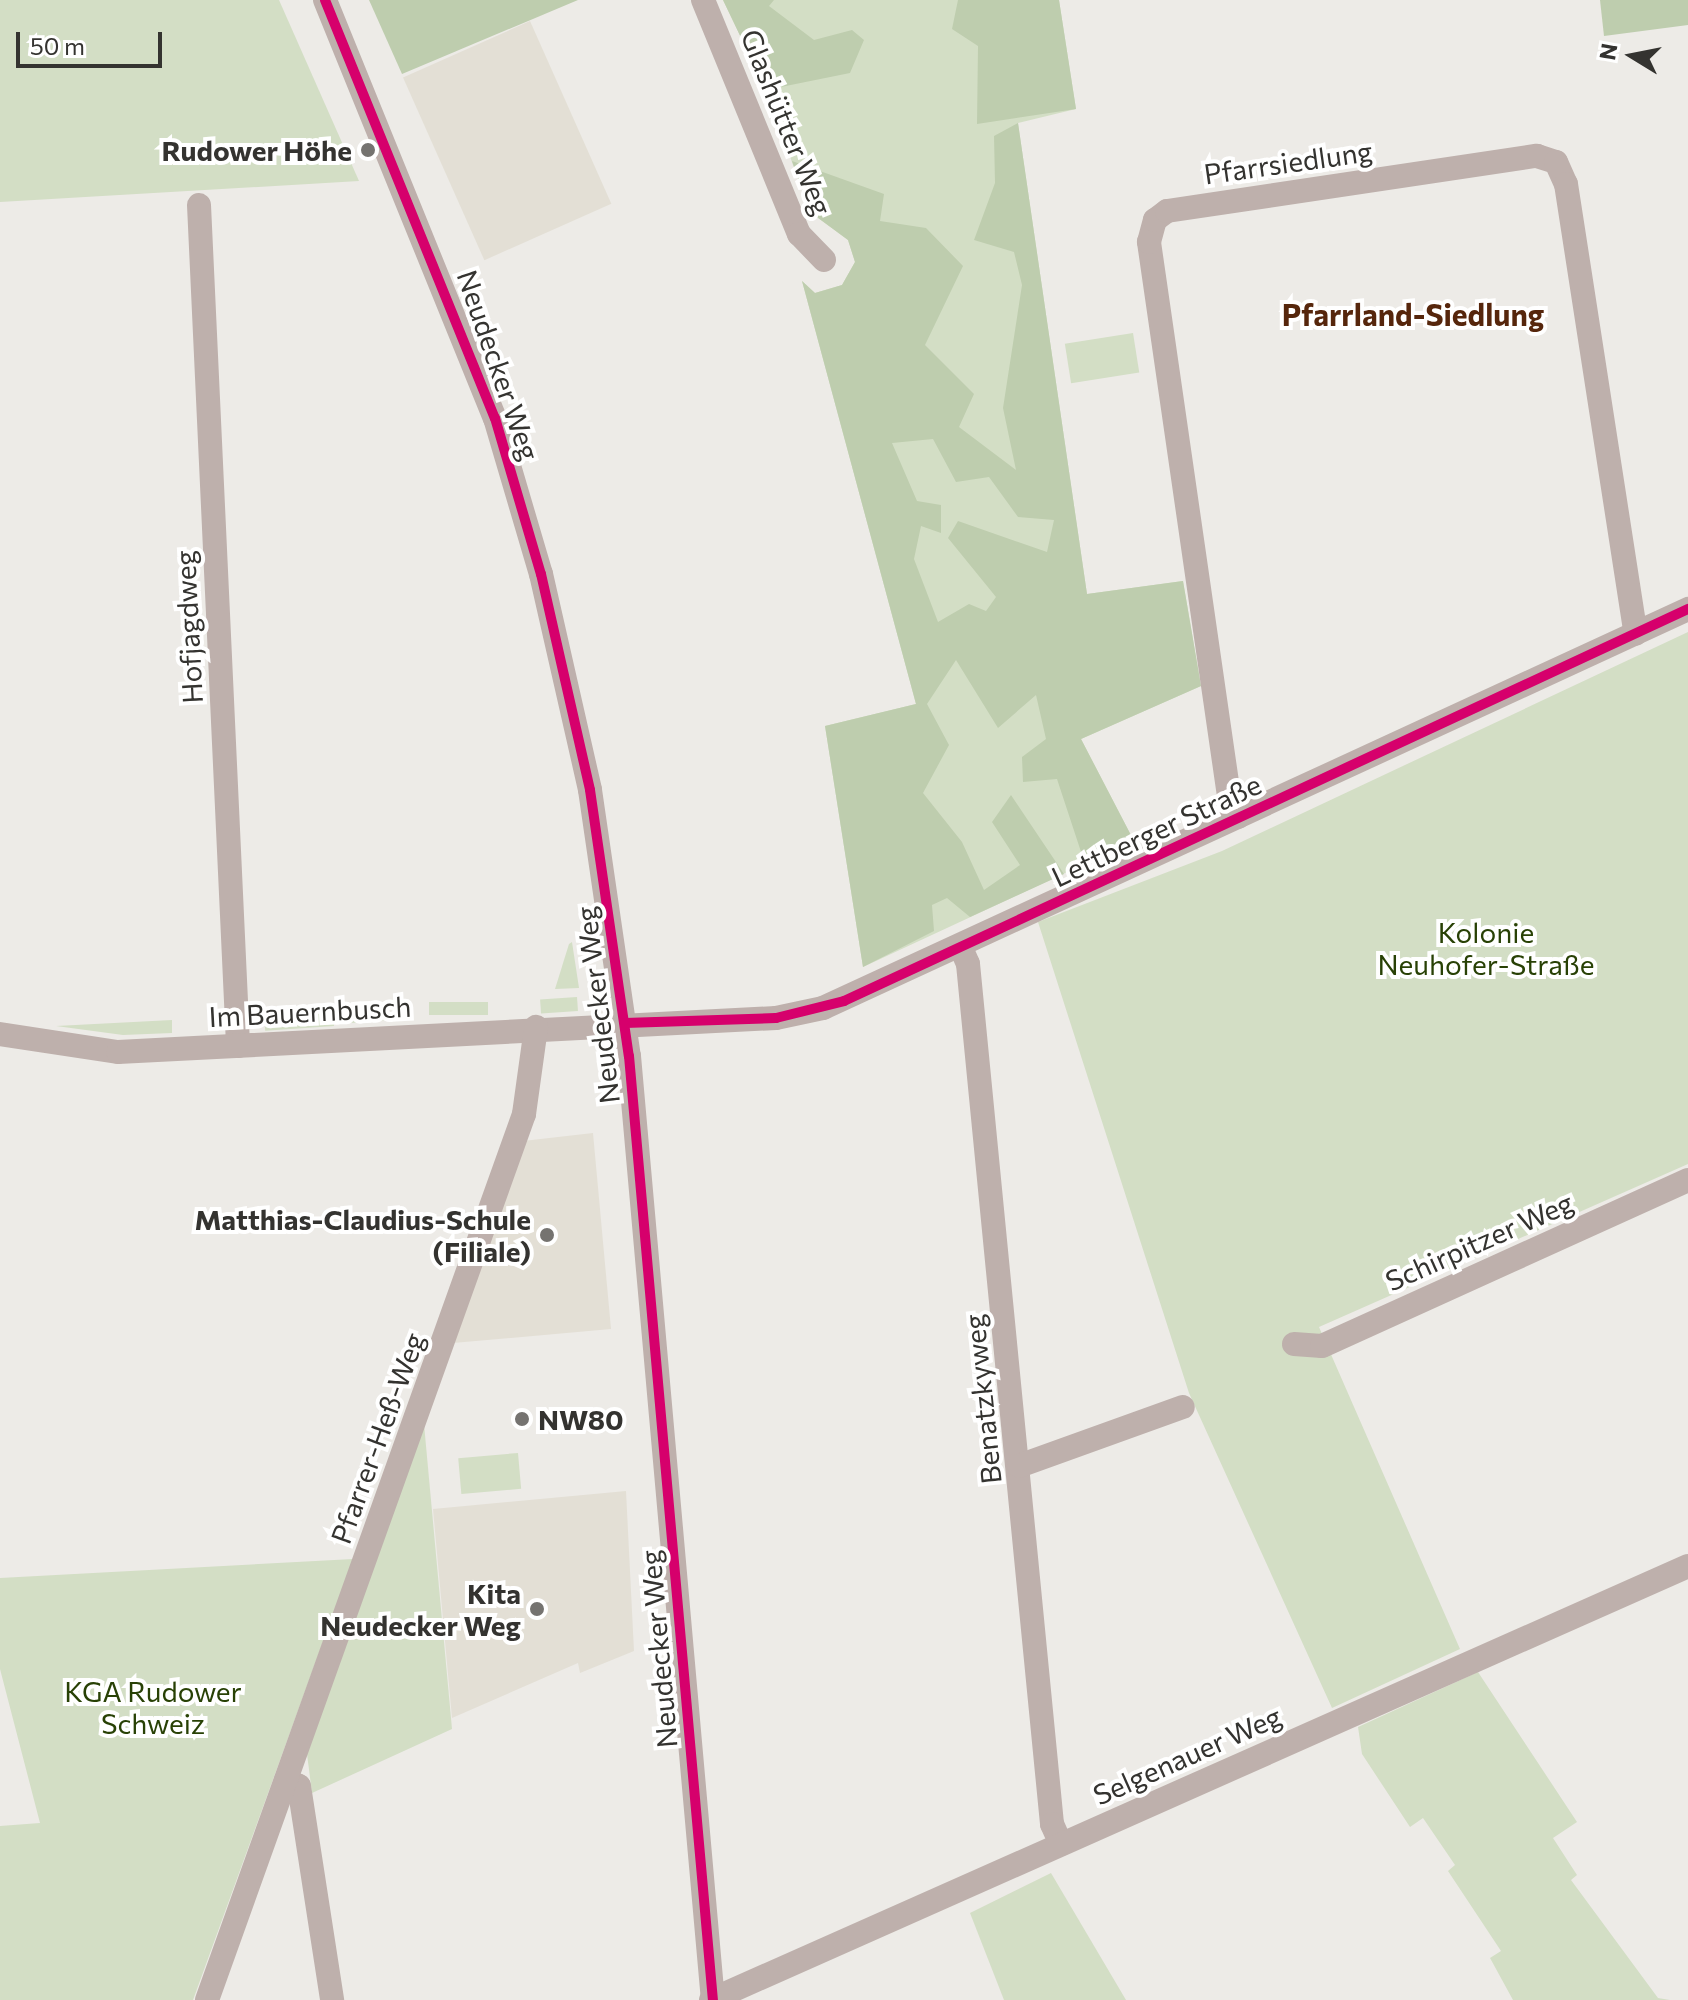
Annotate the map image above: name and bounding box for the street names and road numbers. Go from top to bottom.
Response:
street label: Glashütter Weg [734,24,840,220]
street label: Pfarrsiedlung [1202,134,1374,190]
street label: Neudecker Weg [451,266,547,464]
street label: Hofjagdweg [167,550,209,704]
street label: Lettberger Straße [1046,767,1266,893]
street label: Neudecker Weg [568,904,626,1106]
street label: Im Bauernbusch [208,989,412,1033]
street label: Schirpitzer Weg [1380,1185,1578,1297]
street label: Benatzkyweg [956,1312,1008,1486]
street label: Pfarrer-Heß-Weg [323,1328,431,1548]
street label: Neudecker Weg [633,1549,683,1749]
street label: Selgenauer Weg [1088,1699,1286,1811]

